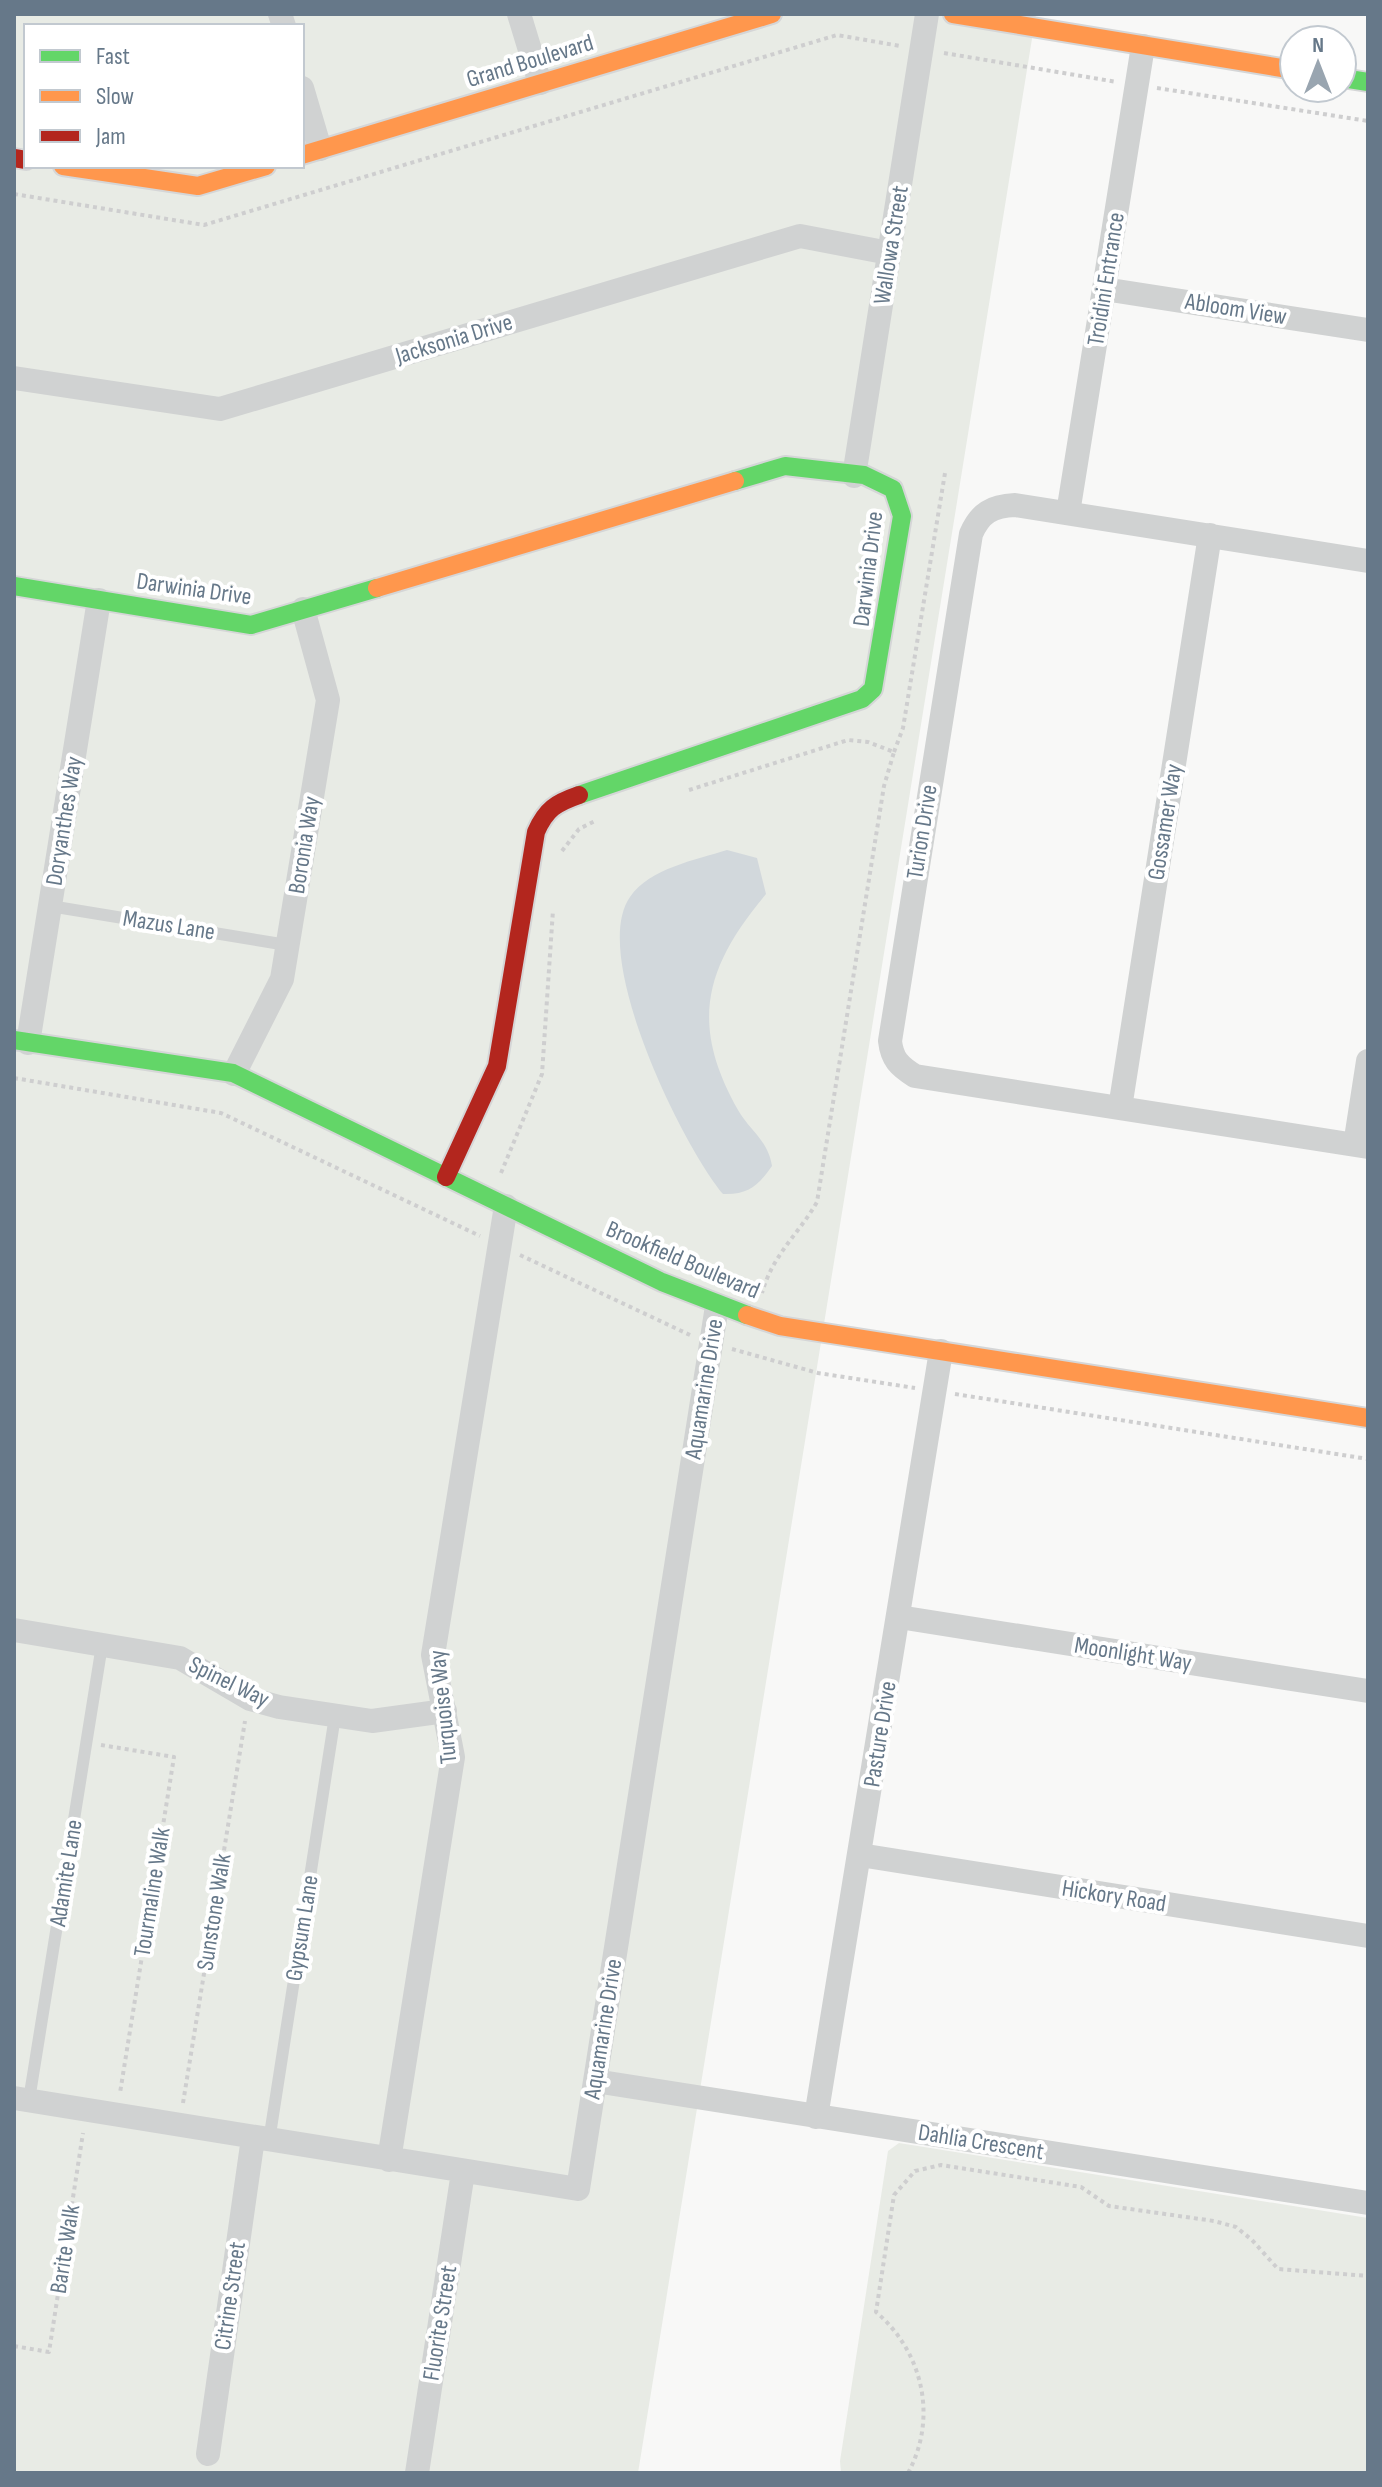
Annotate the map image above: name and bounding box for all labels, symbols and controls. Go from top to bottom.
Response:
legend [24,24,304,168]
north arrow [1278,24,1358,104]
street label: Grand Boulevard [463,28,597,94]
text: N [1312,32,1324,59]
text: Fast [96,42,130,71]
text: Slow [96,82,134,111]
text: Jam [95,122,126,151]
street label: Wallowa Street [867,184,915,306]
street label: Troidini Entrance [1081,210,1131,348]
street label: Abloom View [1182,287,1289,331]
street label: Jacksonia Drive [391,307,516,371]
street label: Darwinia Drive [847,510,889,628]
street label: Darwinia Drive [135,567,253,611]
street label: Doryanthes Way [39,754,89,888]
street label: Gossamer Way [1142,762,1188,882]
street label: Turion Drive [900,783,944,881]
street label: Boronia Way [282,794,326,896]
street label: Mazus Lane [121,903,217,947]
street label: Brookfield Boulevard [602,1215,764,1305]
street label: Aquamarine Drive [678,1317,729,1462]
street label: Moonlight Way [1072,1630,1194,1678]
street label: Turquoise Way [423,1649,463,1765]
street label: Spinel Way [184,1650,274,1714]
street label: Pasture Drive [857,1679,903,1789]
street label: Adamite Lane [43,1818,89,1929]
street label: Tourmaline Walk [127,1825,177,1959]
street label: Sunstone Walk [190,1852,238,1972]
street label: Gypsum Lane [279,1873,325,1983]
street label: Hickory Road [1060,1873,1168,1919]
street label: Aquamarine Drive [577,1957,628,2102]
street label: Dahlia Crescent [916,2118,1046,2166]
street label: Barite Walk [44,2202,86,2296]
street label: Citrine Street [208,2240,252,2352]
street label: Fluorite Street [417,2263,463,2383]

